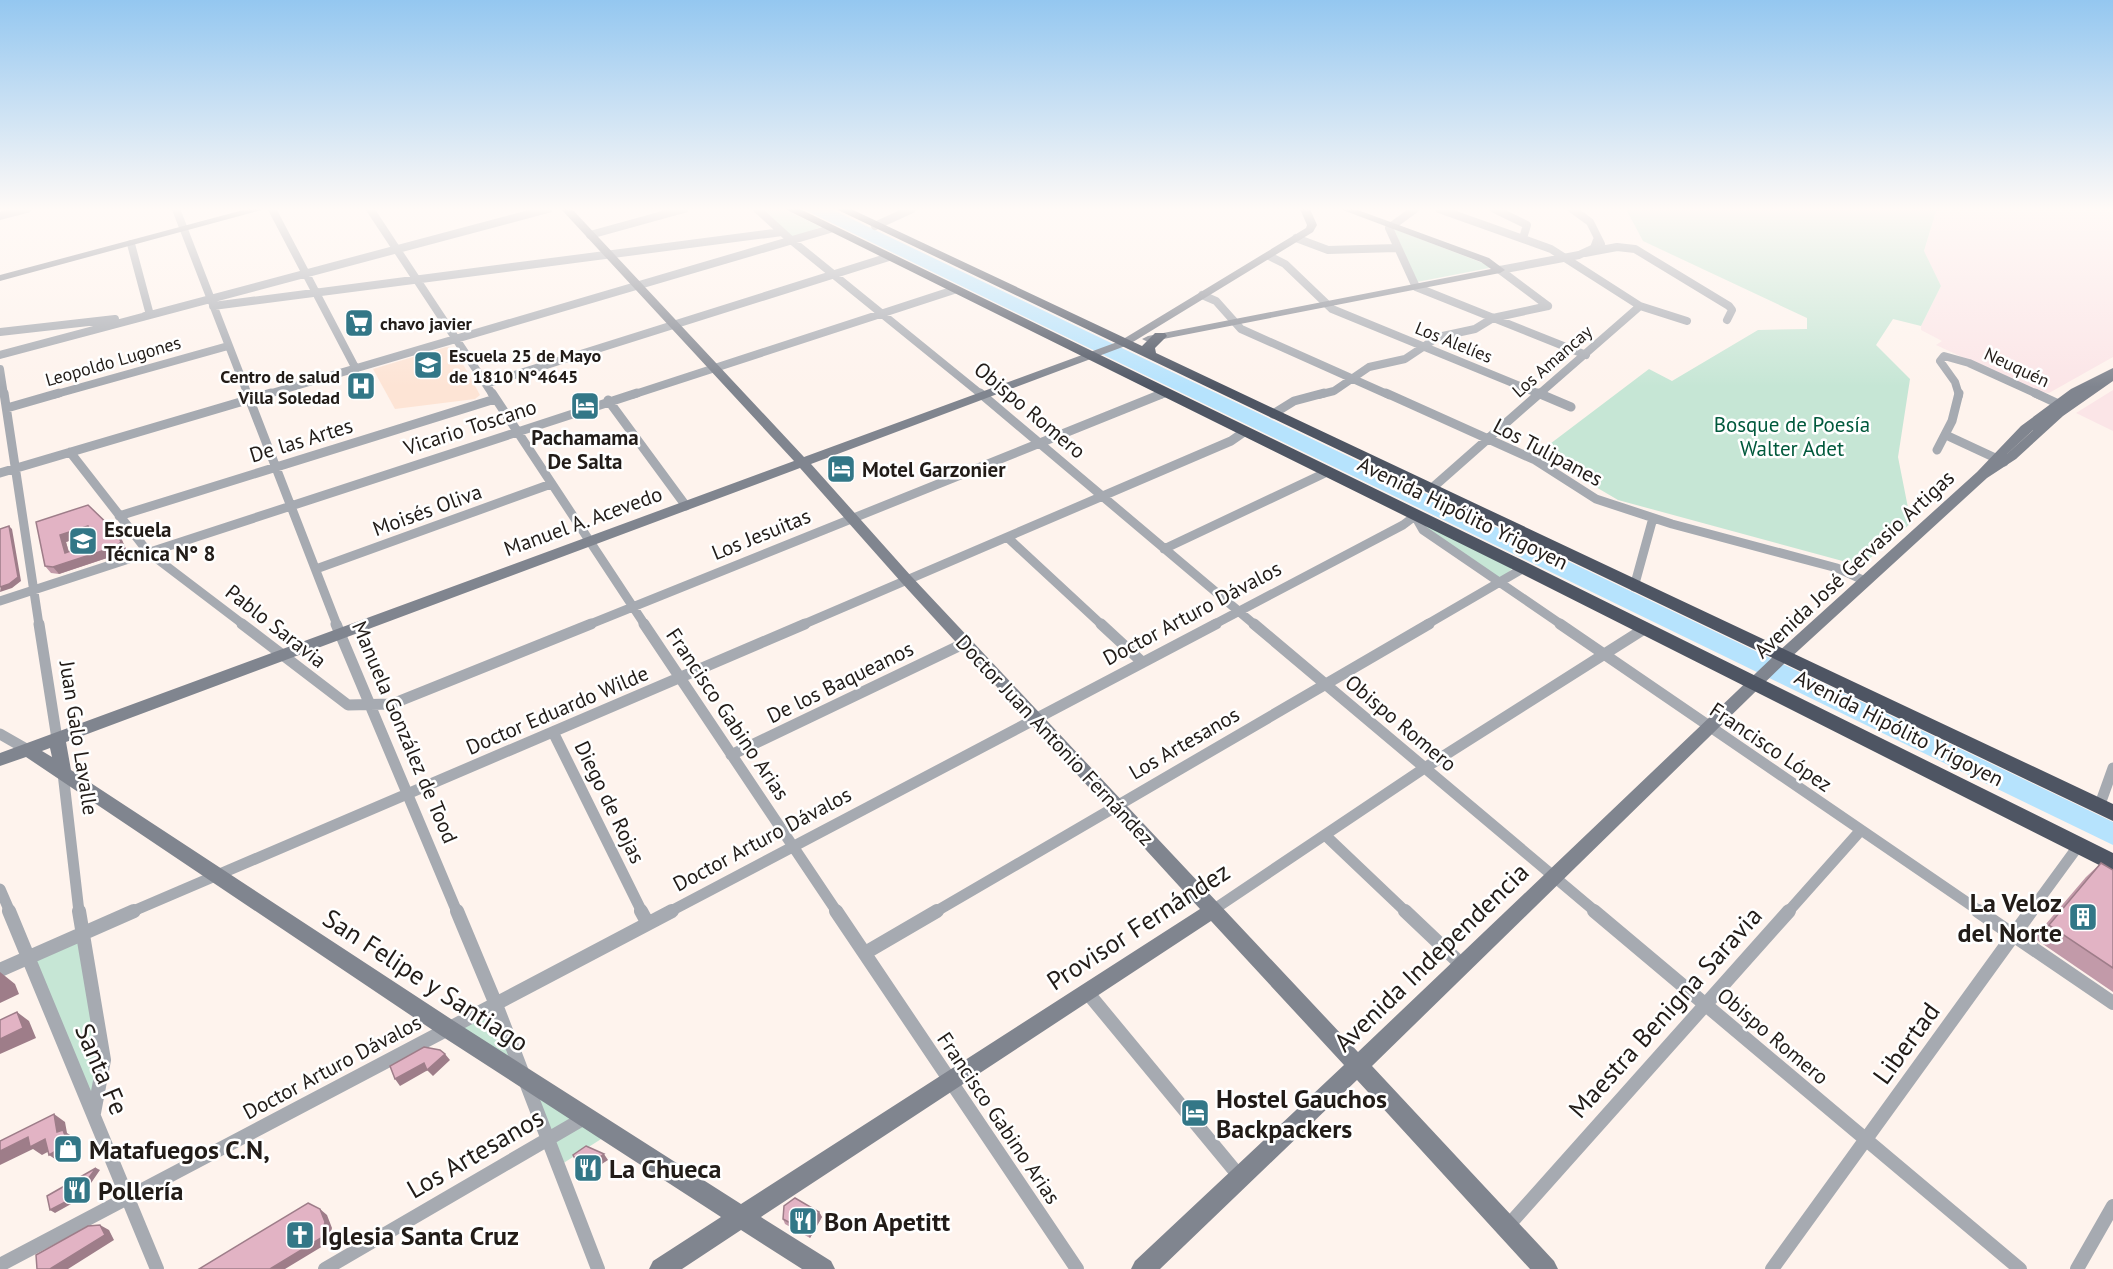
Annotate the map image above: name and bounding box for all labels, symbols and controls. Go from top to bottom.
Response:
supermarket icon: chavo javier [343,307,375,339]
place label: chavo javier [380,312,473,335]
street label: Los Alelíes [1412,316,1496,368]
street label: Los Amancay [1507,319,1597,402]
street label: Leopoldo Lugones [42,331,184,391]
street label: Neuquén [1981,342,2053,392]
place label: Escuela 25 de Mayo de 1810 N°4645 [449,344,602,388]
school or university icon: Escuela 25 de Mayo de 1810 N°4645 [412,349,444,381]
street label: Obispo Romero [969,356,1091,464]
place label: Centro de salud Villa Soledad [220,365,340,409]
hospital icon: Centro de salud Villa Soledad [345,370,377,402]
hotel icon: Pachamama De Salta [569,390,601,422]
street label: Vicario Toscano [399,393,540,461]
street label: De las Artes [246,411,356,469]
park label: Bosque de Poesía Walter Adet [1714,411,1870,462]
street label: Los Tulipanes [1489,412,1607,492]
place label: Pachamama De Salta [531,424,639,475]
street label: Avenida Hipólito Yrigoyen [1353,450,1573,576]
hotel icon: Motel Garzonier [825,453,857,485]
place label: Motel Garzonier [862,456,1006,483]
street label: Avenida José Gervasio Artigas [1748,464,1960,664]
street label: Moisés Oliva [369,478,485,542]
street label: Manuel A. Acevedo [500,480,666,562]
street label: Los Jesuitas [708,502,814,566]
place label: Escuela Técnica N° 8 [104,516,215,567]
school or university icon: Escuela Técnica N° 8 [67,525,99,557]
street label: Doctor Arturo Dávalos [1098,555,1286,671]
street label: Pablo Saravia [220,578,332,674]
street label: Manuela González de Tood [346,617,464,847]
street label: Francisco Gabino Arias [660,623,796,805]
street label: Doctor Juan Antonio Fernández [950,629,1160,851]
street label: De los Baqueanos [762,635,918,729]
street label: Juan Galo Lavalle [53,658,104,817]
street label: Doctor Eduardo Wilde [462,659,652,761]
street label: Avenida Hipólito Yrigoyen [1790,664,2008,792]
street label: Obispo Romero [1340,669,1462,777]
street label: Francisco López [1705,696,1837,798]
street label: Los Artesanos [1124,701,1244,785]
street label: Diego de Rojas [569,736,651,868]
street label: Doctor Arturo Dávalos [668,781,856,897]
street label: Provisor Fernández [1040,855,1236,997]
street label: Avenida Independencia [1327,855,1535,1059]
place label: La Veloz del Norte [1957,886,2062,949]
street label: Maestra Benigna Saravia [1561,899,1769,1125]
street label: San Felipe y Santiago [317,901,535,1059]
building icon: La Veloz del Norte [2067,901,2099,933]
street label: Obispo Romero [1712,982,1834,1090]
street label: Libertad [1865,996,1947,1090]
street label: Doctor Arturo Dávalos [238,1009,426,1125]
street label: Santa Fe [68,1018,136,1120]
street label: Francisco Gabino Arias [931,1027,1067,1209]
place label: Hostel Gauchos Backpackers [1216,1082,1387,1145]
hotel icon: Hostel Gauchos Backpackers [1179,1097,1211,1129]
street label: Los Artesanos [401,1101,549,1205]
shop icon: Matafuegos C.N, [52,1133,84,1165]
place label: Matafuegos C.N, [89,1133,270,1166]
restaurant icon: La Chueca [572,1152,604,1184]
place label: La Chueca [609,1152,721,1185]
restaurant icon: Pollería [61,1174,93,1206]
place label: Pollería [98,1174,183,1207]
restaurant icon: Bon Apetitt [787,1205,819,1237]
place label: Bon Apetitt [824,1205,950,1238]
church icon: Iglesia Santa Cruz [284,1219,316,1251]
place label: Iglesia Santa Cruz [321,1219,519,1252]

